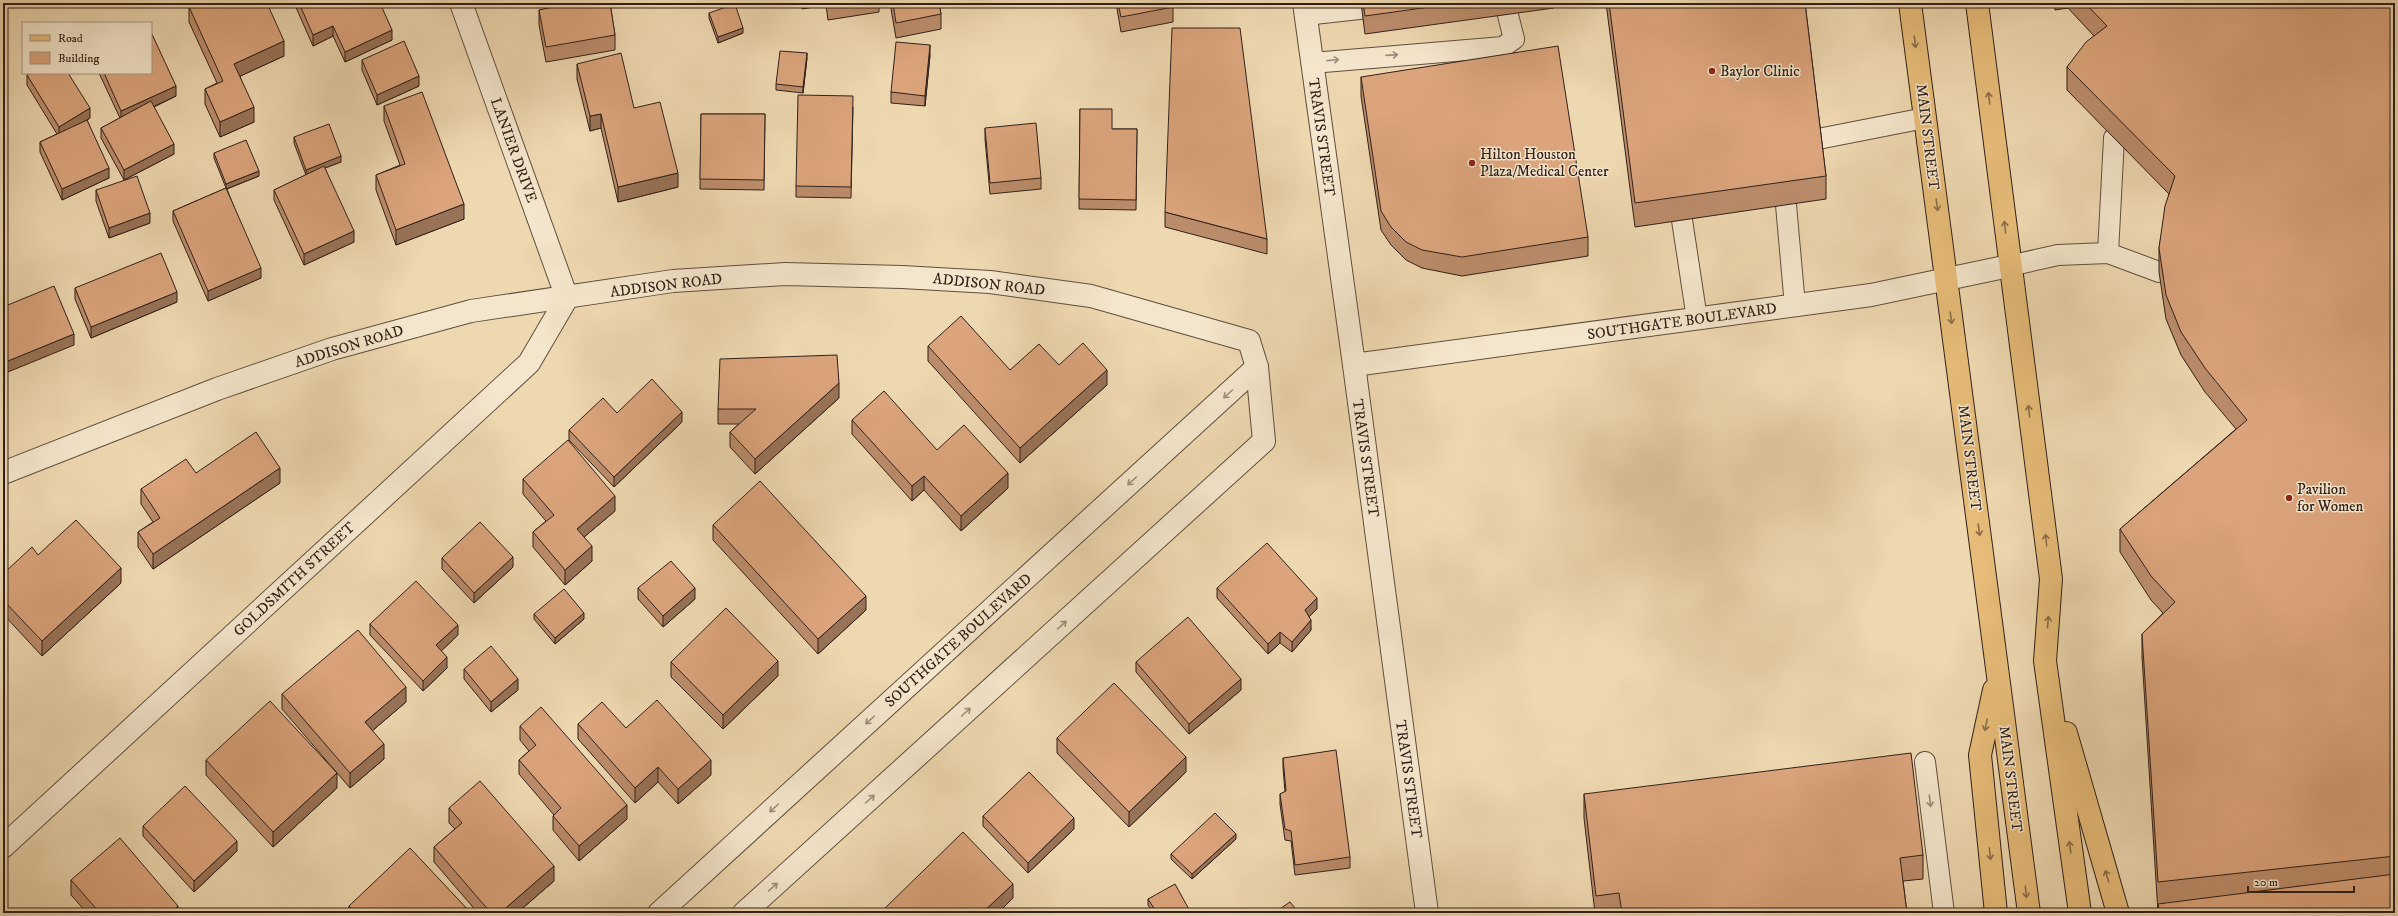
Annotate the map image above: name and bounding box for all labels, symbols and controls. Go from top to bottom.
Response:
legend [22,22,152,74]
text: Road [58,31,83,46]
one-way arrow [1912,35,1919,48]
text: Building [58,51,99,66]
one-way arrow [1385,52,1398,59]
one-way arrow [1326,57,1339,64]
place label: Baylor Clinic [1720,62,1800,81]
marker: Baylor Clinic [1707,66,1717,76]
street label: TRAVIS STREET [1304,77,1339,198]
street label: MAIN STREET [1912,83,1944,192]
one-way arrow [1986,92,1993,105]
street label: LANIER DRIVE [486,95,541,206]
place label: Hilton Houston Plaza/Medical Center [1480,145,1609,181]
marker: Hilton Houston Plaza/Medical Center [1467,158,1477,168]
one-way arrow [1933,198,1941,211]
one-way arrow [2002,221,2009,234]
street label: ADDISON ROAD [609,269,723,302]
street label: ADDISON ROAD [932,269,1046,300]
street label: SOUTHGATE BOULEVARD [1586,299,1778,344]
one-way arrow [1947,311,1955,324]
street label: ADDISON ROAD [292,321,406,372]
one-way arrow [1223,389,1233,398]
street label: TRAVIS STREET [1348,398,1383,519]
street label: MAIN STREET [1954,404,1986,513]
one-way arrow [2026,405,2033,418]
one-way arrow [1127,477,1137,486]
place label: Pavilion for Women [2297,480,2363,516]
marker: Pavilion for Women [2284,493,2294,503]
street label: GOLDSMITH STREET [229,518,360,641]
one-way arrow [1975,523,1983,536]
one-way arrow [2042,534,2050,547]
street label: SOUTHGATE BOULEVARD [881,569,1036,711]
one-way arrow [2044,616,2051,629]
one-way arrow [1057,620,1067,629]
one-way arrow [961,707,971,717]
one-way arrow [866,715,876,724]
one-way arrow [1982,718,1990,731]
street label: TRAVIS STREET [1391,719,1426,840]
street label: MAIN STREET [1995,725,2027,834]
one-way arrow [1926,794,1933,807]
one-way arrow [864,795,875,804]
one-way arrow [769,803,780,812]
one-way arrow [2066,841,2074,854]
one-way arrow [1987,847,1994,860]
scale bar [2248,868,2354,894]
one-way arrow [2103,869,2110,882]
text: 20 m [2254,875,2278,890]
one-way arrow [768,883,778,892]
one-way arrow [2022,885,2030,898]

